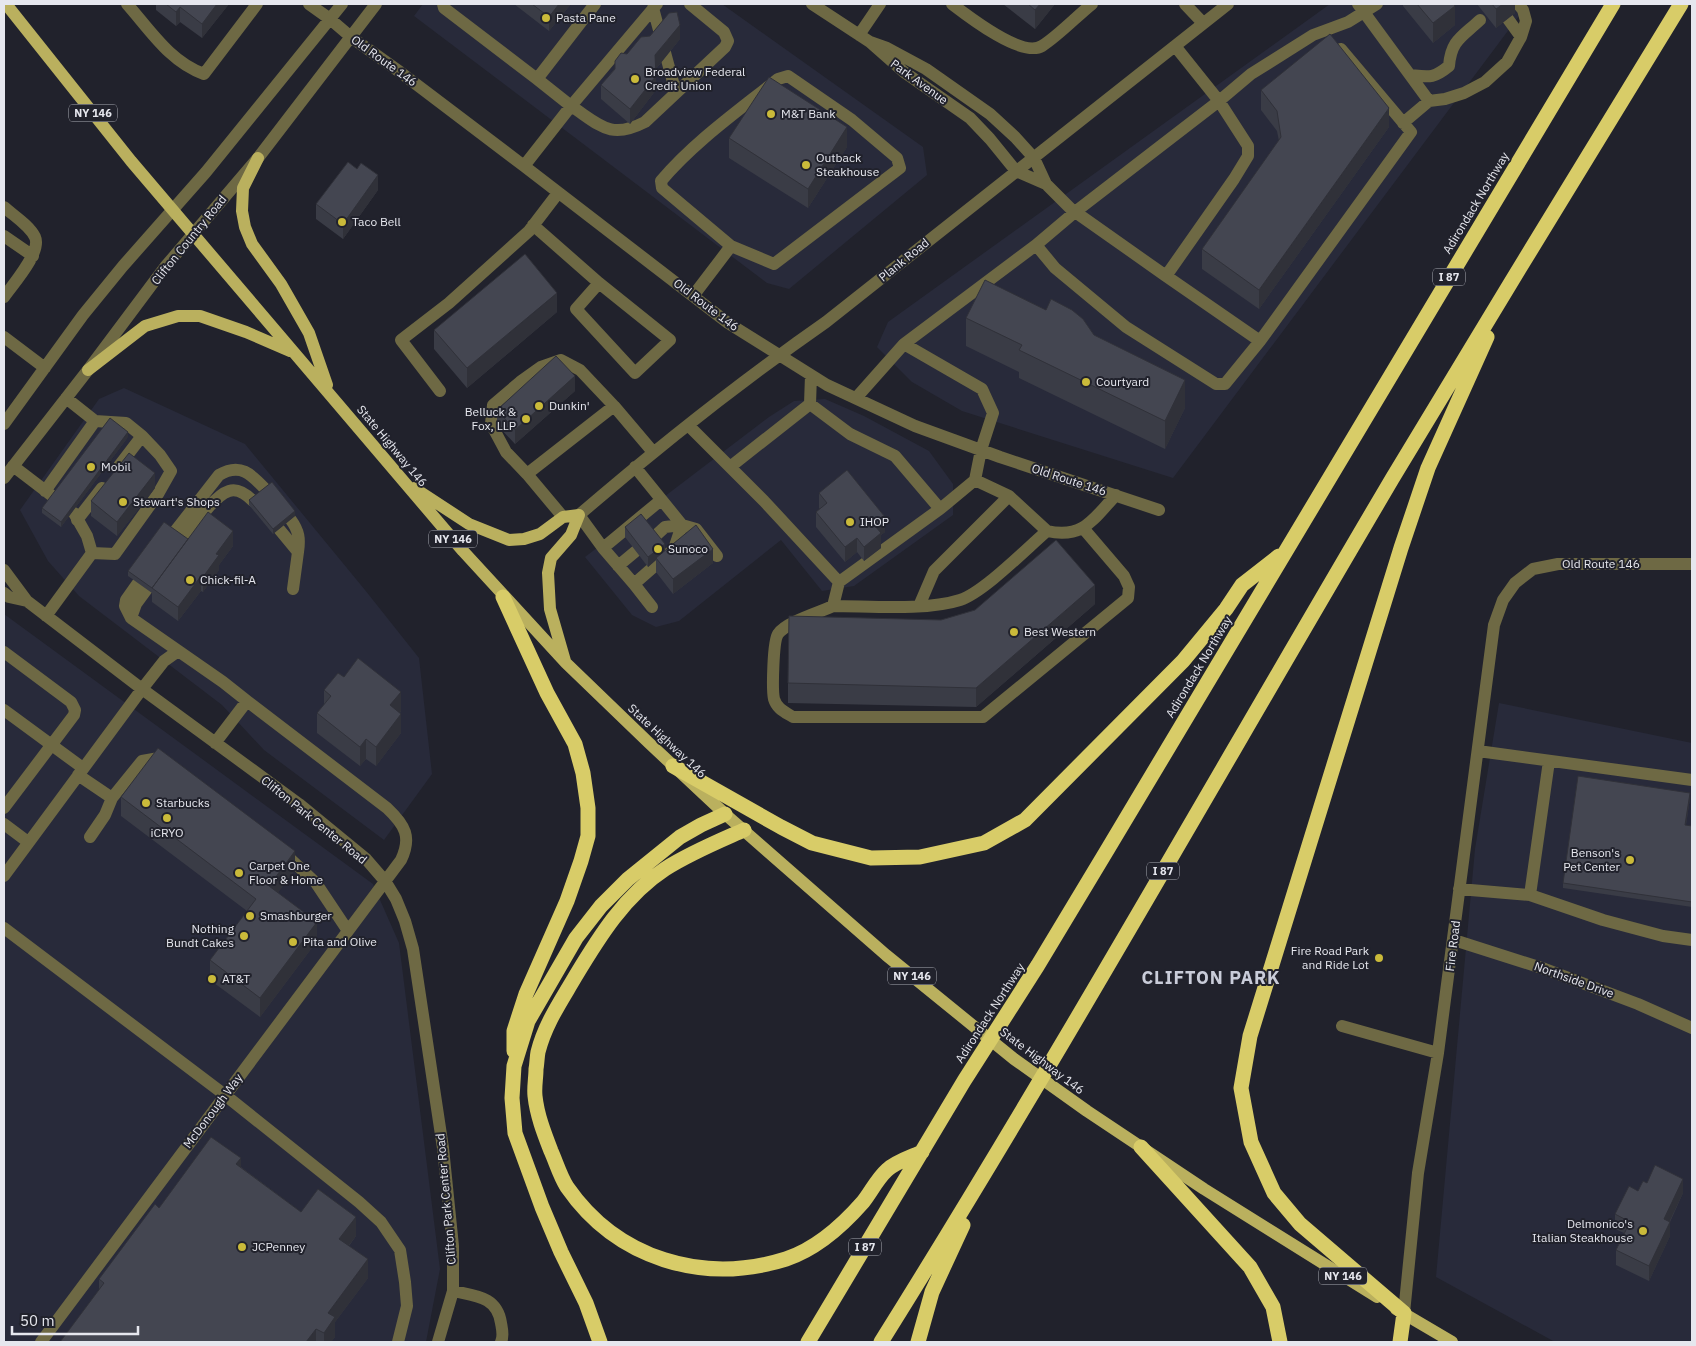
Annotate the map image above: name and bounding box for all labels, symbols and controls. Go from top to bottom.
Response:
place label: Pasta Pane [556,10,616,25]
marker: Pasta Pane [540,12,552,24]
street label: Old Route 146 [348,32,420,90]
street label: Park Avenue [888,56,951,108]
place label: Broadview Federal Credit Union [645,64,745,93]
marker: Broadview Federal Credit Union [629,73,641,85]
road number: NY 146 [69,105,117,122]
place label: M&T Bank [781,106,836,121]
marker: M&T Bank [765,108,777,120]
street label: Adirondack Northway [1439,149,1512,256]
place label: Outback Steakhouse [816,150,880,179]
marker: Outback Steakhouse [800,159,812,171]
street label: Clifton Country Road [148,192,229,288]
place label: Taco Bell [352,214,401,229]
marker: Taco Bell [336,216,348,228]
street label: Plank Road [875,235,932,284]
road number: I 87 [1433,268,1465,286]
street label: Old Route 146 [671,275,742,334]
place label: Courtyard [1096,374,1149,389]
marker: Courtyard [1080,376,1092,388]
place label: Dunkin' [549,398,590,413]
marker: Dunkin' [533,400,545,412]
street label: State Highway 146 [354,402,431,489]
place label: Belluck & Fox, LLP [465,404,517,433]
marker: Belluck & Fox, LLP [520,413,532,425]
place label: Mobil [101,459,131,474]
street label: Old Route 146 [1030,460,1108,499]
marker: Mobil [85,461,97,473]
place label: Stewart's Shops [133,494,220,509]
marker: Stewart's Shops [117,496,129,508]
place label: IHOP [860,514,889,529]
marker: IHOP [844,516,856,528]
road number: NY 146 [429,530,477,548]
place label: Sunoco [668,541,708,556]
marker: Sunoco [652,543,664,555]
street label: Old Route 146 [1562,556,1640,571]
place label: Chick-fil-A [200,572,256,587]
marker: Chick-fil-A [184,574,196,586]
street label: Adirondack Northway [1162,613,1235,720]
place label: Best Western [1024,624,1096,639]
marker: Best Western [1008,626,1020,638]
street label: State Highway 146 [625,700,710,781]
street label: Clifton Park Center Road [258,772,370,867]
place label: Starbucks [156,795,210,810]
marker: Starbucks [140,797,152,809]
marker: iCRYO [161,812,173,824]
place label: iCRYO [151,825,183,840]
place label: Benson's Pet Center [1563,845,1621,874]
marker: Benson's Pet Center [1624,854,1636,866]
place label: Carpet One Floor & Home [249,858,323,887]
road number: I 87 [1147,862,1179,879]
marker: Carpet One Floor & Home [233,867,245,879]
place label: Smashburger [260,908,332,923]
marker: Smashburger [244,910,256,922]
street label: Fire Road [1442,920,1463,972]
place label: Nothing Bundt Cakes [166,921,235,950]
marker: Nothing Bundt Cakes [238,930,250,942]
place label: Pita and Olive [303,934,377,949]
marker: Pita and Olive [287,936,299,948]
place label: Fire Road Park and Ride Lot [1291,943,1370,972]
marker: Fire Road Park and Ride Lot [1373,952,1385,964]
street label: Northside Drive [1532,958,1616,1001]
street label: Adirondack Northway [952,960,1028,1066]
district label: CLIFTON PARK [1141,966,1281,989]
road number: NY 146 [888,968,936,984]
place label: AT&T [222,971,250,986]
marker: AT&T [206,973,218,985]
street label: State Highway 146 [997,1024,1087,1097]
street label: McDonough Way [180,1070,246,1151]
street label: Clifton Park Center Road [432,1133,459,1265]
place label: Delmonico's Italian Steakhouse [1532,1216,1633,1245]
marker: Delmonico's Italian Steakhouse [1637,1225,1649,1237]
road number: I 87 [849,1238,881,1256]
place label: JCPenney [252,1239,305,1254]
marker: JCPenney [236,1241,248,1253]
road number: NY 146 [1319,1268,1367,1284]
scale bar [12,1304,139,1336]
text: 50 m [20,1311,55,1330]

